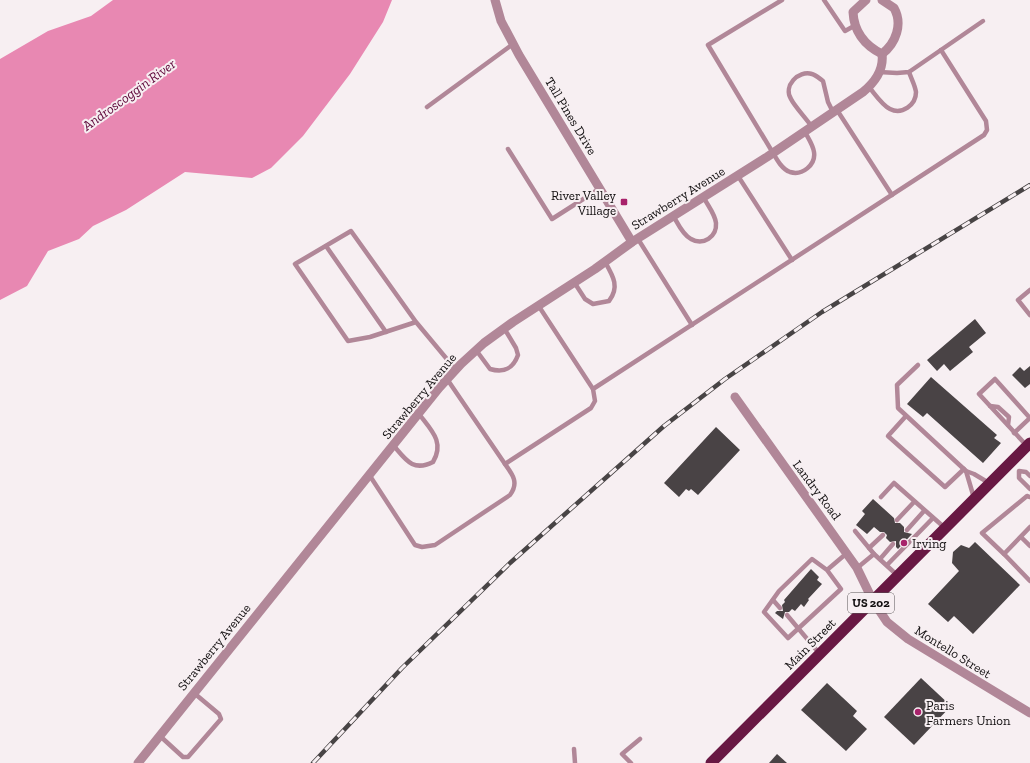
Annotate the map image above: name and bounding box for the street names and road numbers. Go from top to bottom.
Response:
street label: Tall Pines Drive [542,75,600,157]
street label: Strawberry Avenue [629,163,727,233]
street label: Strawberry Avenue [379,350,459,442]
street label: Landry Road [790,457,844,523]
road number: US 202 [848,593,894,613]
street label: Strawberry Avenue [174,601,254,693]
street label: Main Street [781,615,839,673]
street label: Montello Street [912,623,994,682]

